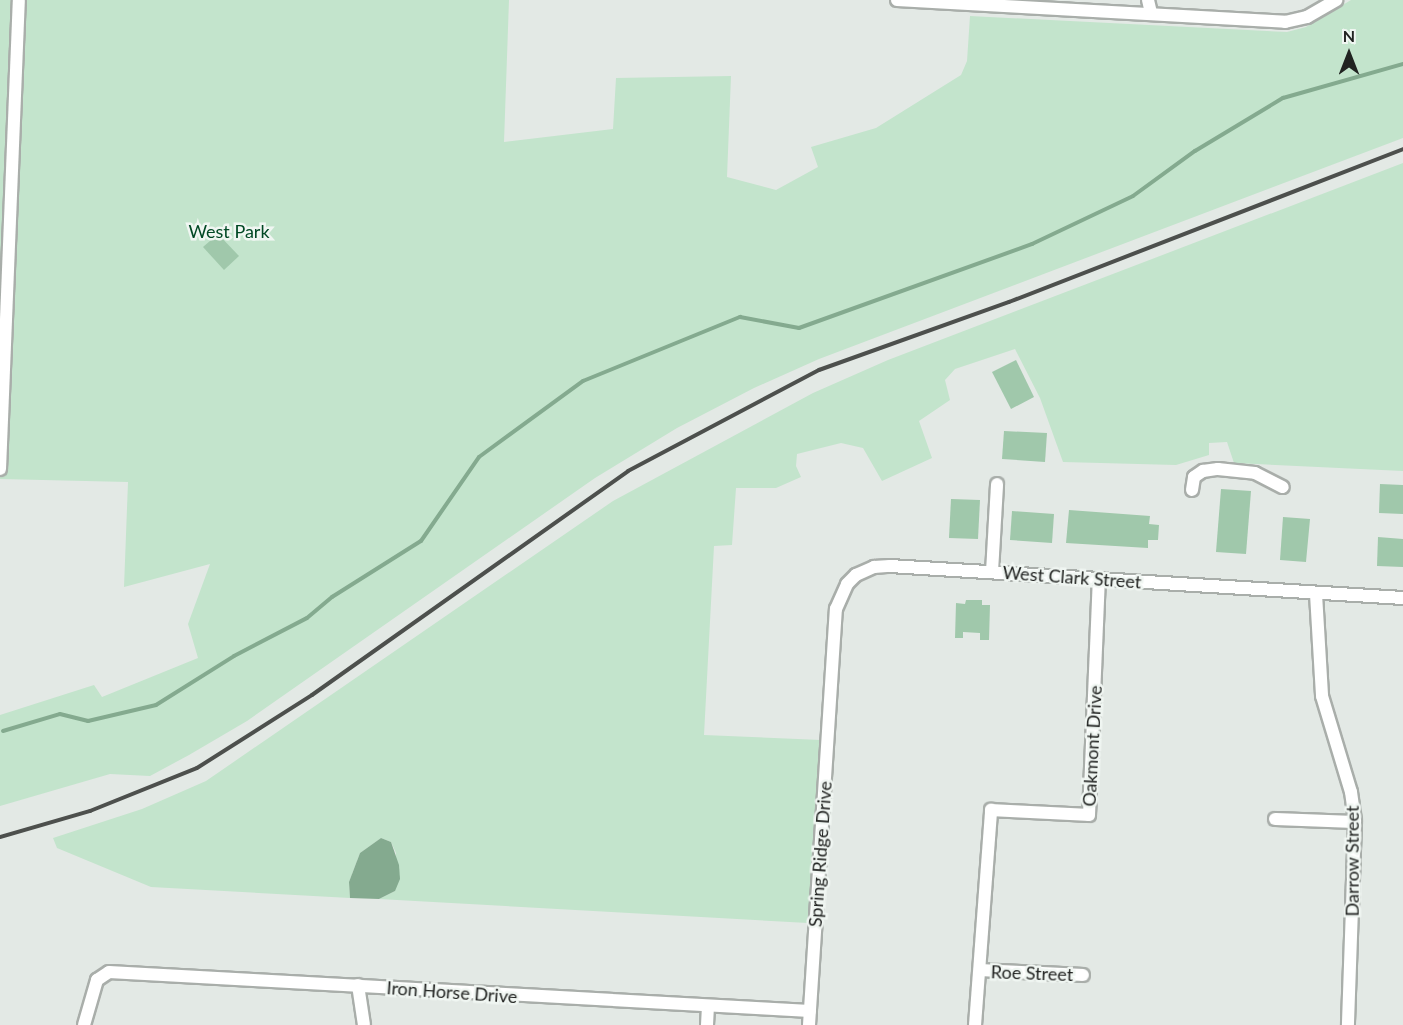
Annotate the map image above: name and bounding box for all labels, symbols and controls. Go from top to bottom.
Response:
north arrow [1319,24,1379,84]
text: N [1343,26,1355,45]
park label: West Park [188,220,270,242]
street label: West Clark Street [1002,561,1142,593]
street label: Oakmont Drive [1078,685,1106,807]
street label: Spring Ridge Drive [804,780,836,928]
street label: Darrow Street [1341,805,1363,917]
street label: Roe Street [990,961,1074,985]
street label: Iron Horse Drive [386,977,518,1007]

